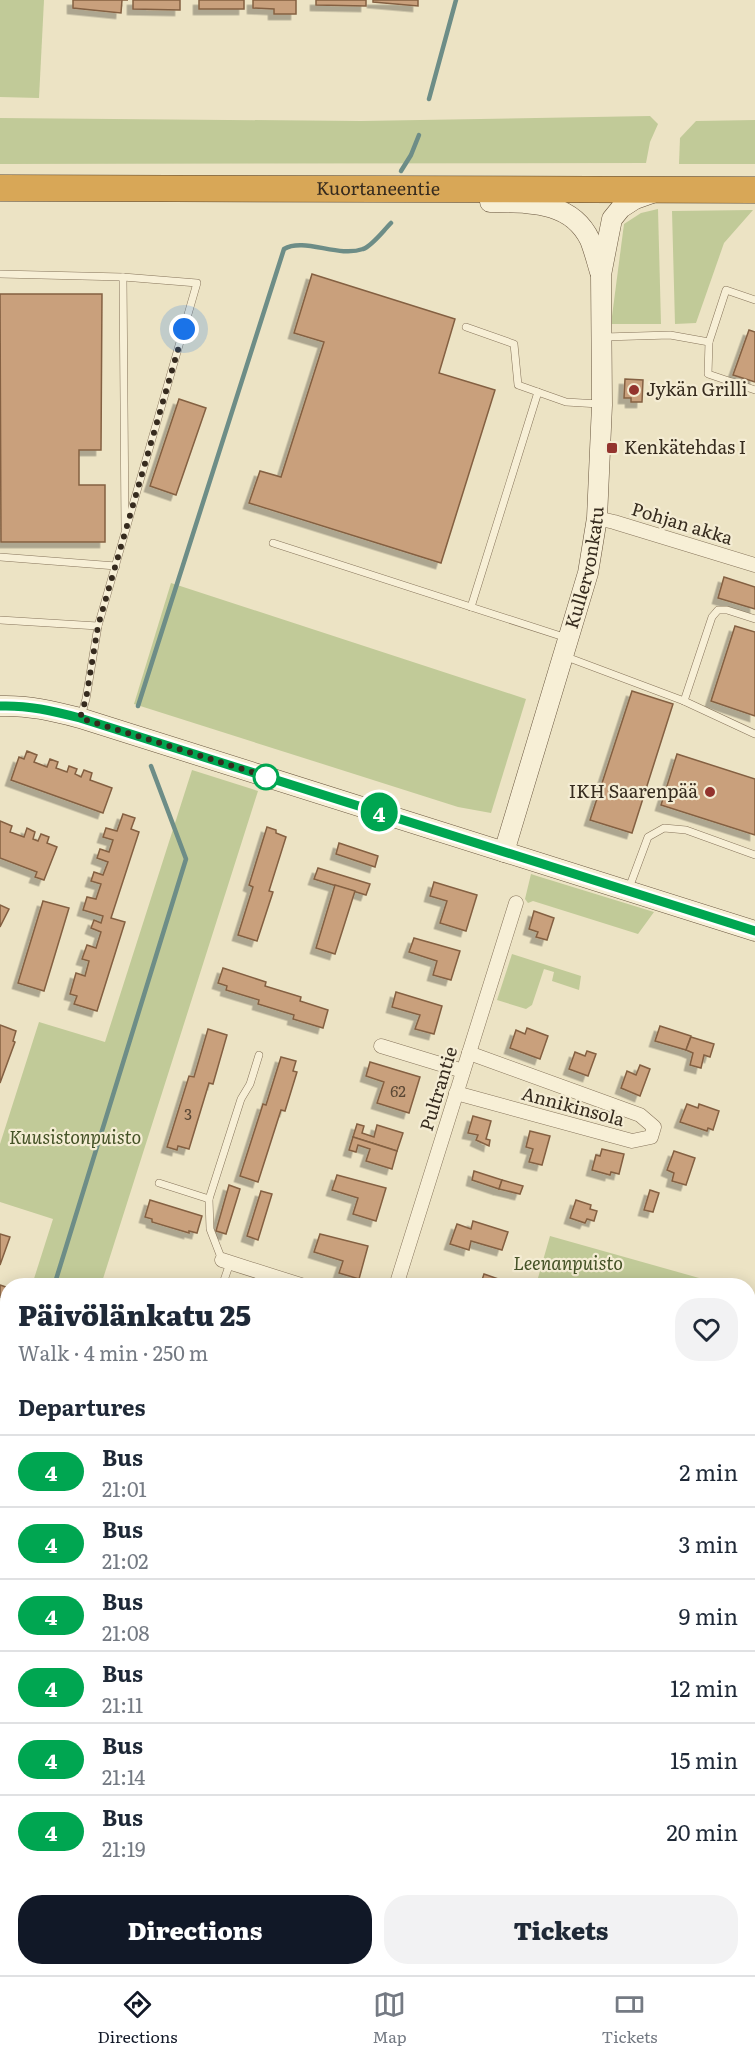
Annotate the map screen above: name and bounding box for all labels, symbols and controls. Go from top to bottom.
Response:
street label: Kuortaneentie [316,174,440,201]
your location [169,314,199,344]
place label: Jykän Grilli [646,375,747,402]
marker: Jykän Grilli [627,383,641,397]
place label: Kenkätehdas I [624,433,746,460]
marker: Kenkätehdas I [605,441,619,455]
street label: Pohjan akka [629,494,737,551]
street label: Kullervonkatu [557,506,609,632]
unlabelled marker [253,764,279,790]
place label: IKH Saarenpää [569,777,698,804]
marker: IKH Saarenpää [703,785,717,799]
line badge: 4 [360,792,398,832]
text: 4 [373,797,385,828]
street label: Pultrantie [412,1043,463,1134]
house number: 62 [390,1079,406,1102]
street label: Annikinsola [519,1079,628,1132]
house number: 3 [184,1102,192,1125]
park label: Kuusistonpuisto [9,1123,141,1150]
park label: Leenanpuisto [513,1249,623,1276]
text: Päivölänkatu 25 [18,1293,251,1335]
button: heart [675,1298,738,1361]
text: Walk · 4 min · 250 m [18,1337,208,1367]
text: Departures [18,1390,145,1423]
text: Bus [102,1440,143,1473]
text: 2 min [679,1455,738,1488]
text: 4 [45,1456,57,1487]
text: 21:01 [102,1473,147,1503]
text: Bus [102,1512,143,1545]
text: 3 min [678,1527,738,1560]
text: 4 [45,1528,57,1559]
text: 21:02 [102,1545,148,1575]
text: Bus [102,1584,143,1617]
text: 9 min [679,1599,738,1632]
text: 4 [45,1600,57,1631]
text: 21:08 [102,1617,150,1647]
text: Bus [102,1656,143,1689]
text: 12 min [670,1671,738,1704]
text: 4 [45,1672,57,1703]
text: 21:11 [102,1689,143,1719]
text: Bus [102,1728,143,1761]
text: 15 min [670,1743,738,1776]
text: 4 [45,1744,57,1775]
text: 21:14 [102,1761,145,1791]
text: Bus [102,1800,143,1833]
text: 20 min [666,1815,738,1848]
text: 4 [45,1816,57,1847]
text: 21:19 [102,1833,146,1863]
button: Directions [18,1895,372,1964]
button: Tickets [384,1895,738,1964]
tab: Directions [98,1988,177,2048]
tab: Map [372,1988,407,2048]
tab: Tickets [602,1988,657,2048]

